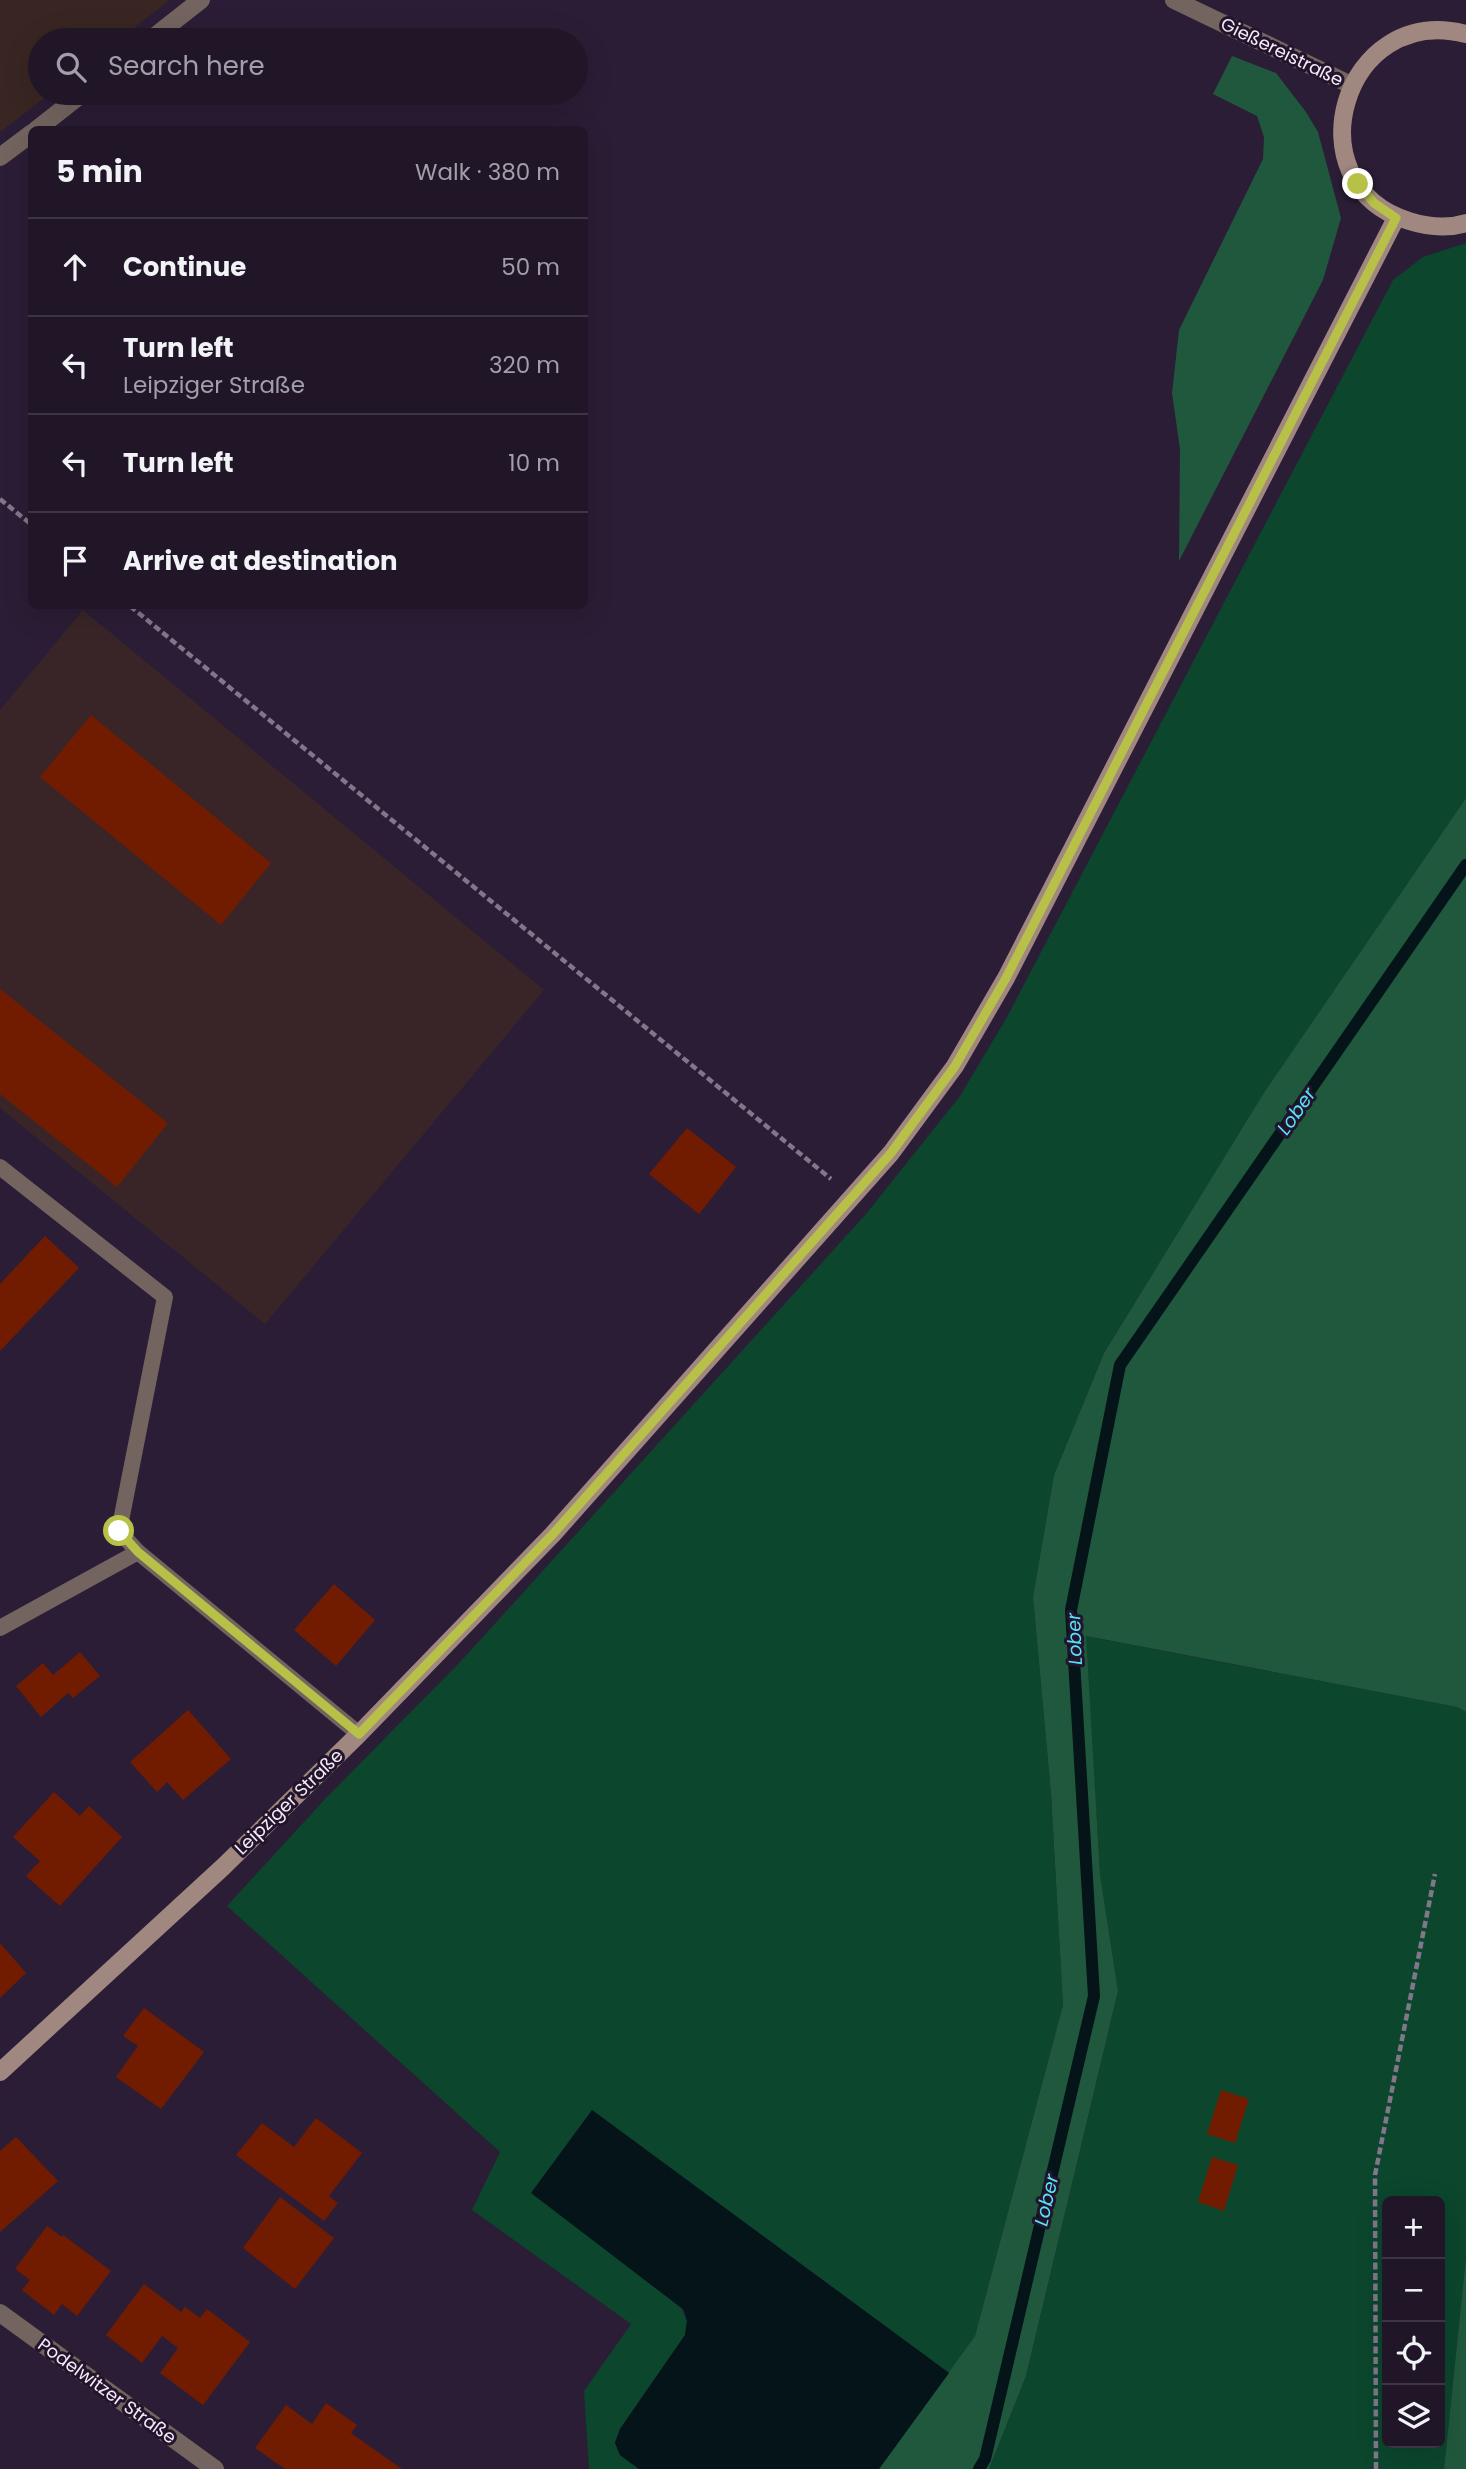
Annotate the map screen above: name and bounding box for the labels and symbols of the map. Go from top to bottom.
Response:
street label: Gießereistraße [1217,11,1348,92]
route end [1342,168,1373,199]
water label: Lober [1270,1081,1323,1140]
route start [103,1515,134,1546]
water label: Lober [1060,1612,1089,1665]
street label: Leipziger Straße [229,1743,349,1860]
water label: Lober [1027,2171,1066,2229]
street label: Podelwitzer Straße [33,2332,182,2449]

